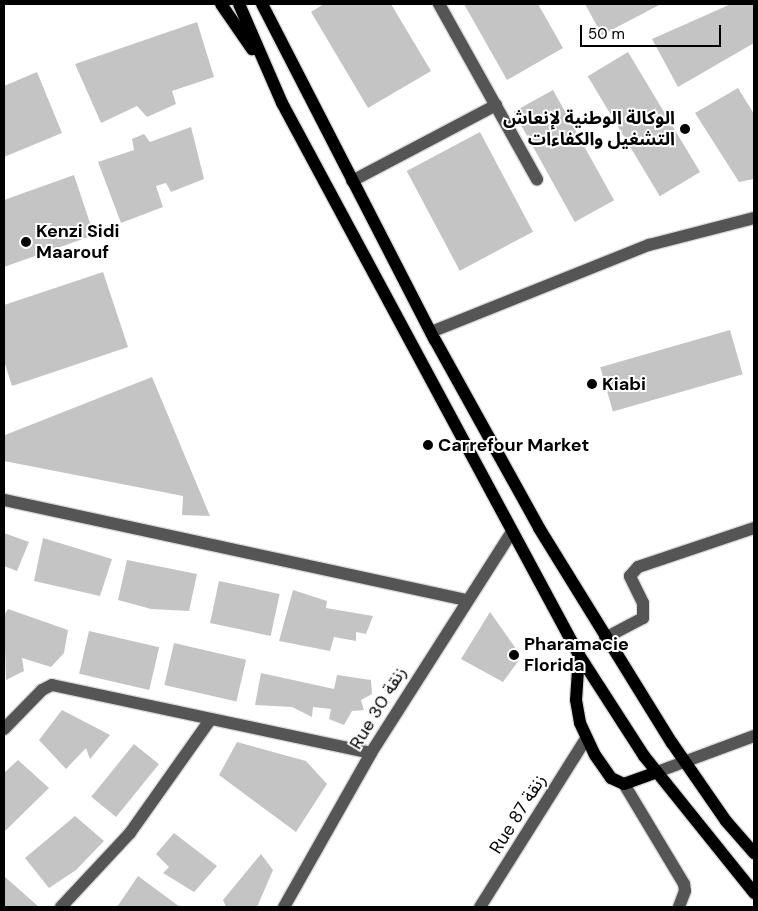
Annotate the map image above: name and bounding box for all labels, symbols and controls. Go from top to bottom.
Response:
scale bar [583,15,724,47]
text: 50 m [588,24,625,44]
place label: الوكالة الوطنية لإنعاش التشغيل والكفاءات [503,108,675,150]
marker: الوكالة الوطنية لإنعاش التشغيل والكفاءات [679,123,691,135]
place label: Kenzi Sidi Maarouf [36,221,119,264]
marker: Kenzi Sidi Maarouf [20,236,32,248]
place label: Kiabi [602,373,646,395]
marker: Kiabi [586,378,598,390]
place label: Carrefour Market [438,434,589,456]
marker: Carrefour Market [422,439,434,451]
place label: Pharamacie Florida [524,634,629,676]
marker: Pharamacie Florida [508,649,520,661]
street label: Rue 30 زنقة [345,663,411,753]
street label: Rue 87 زنقة [485,770,551,858]

